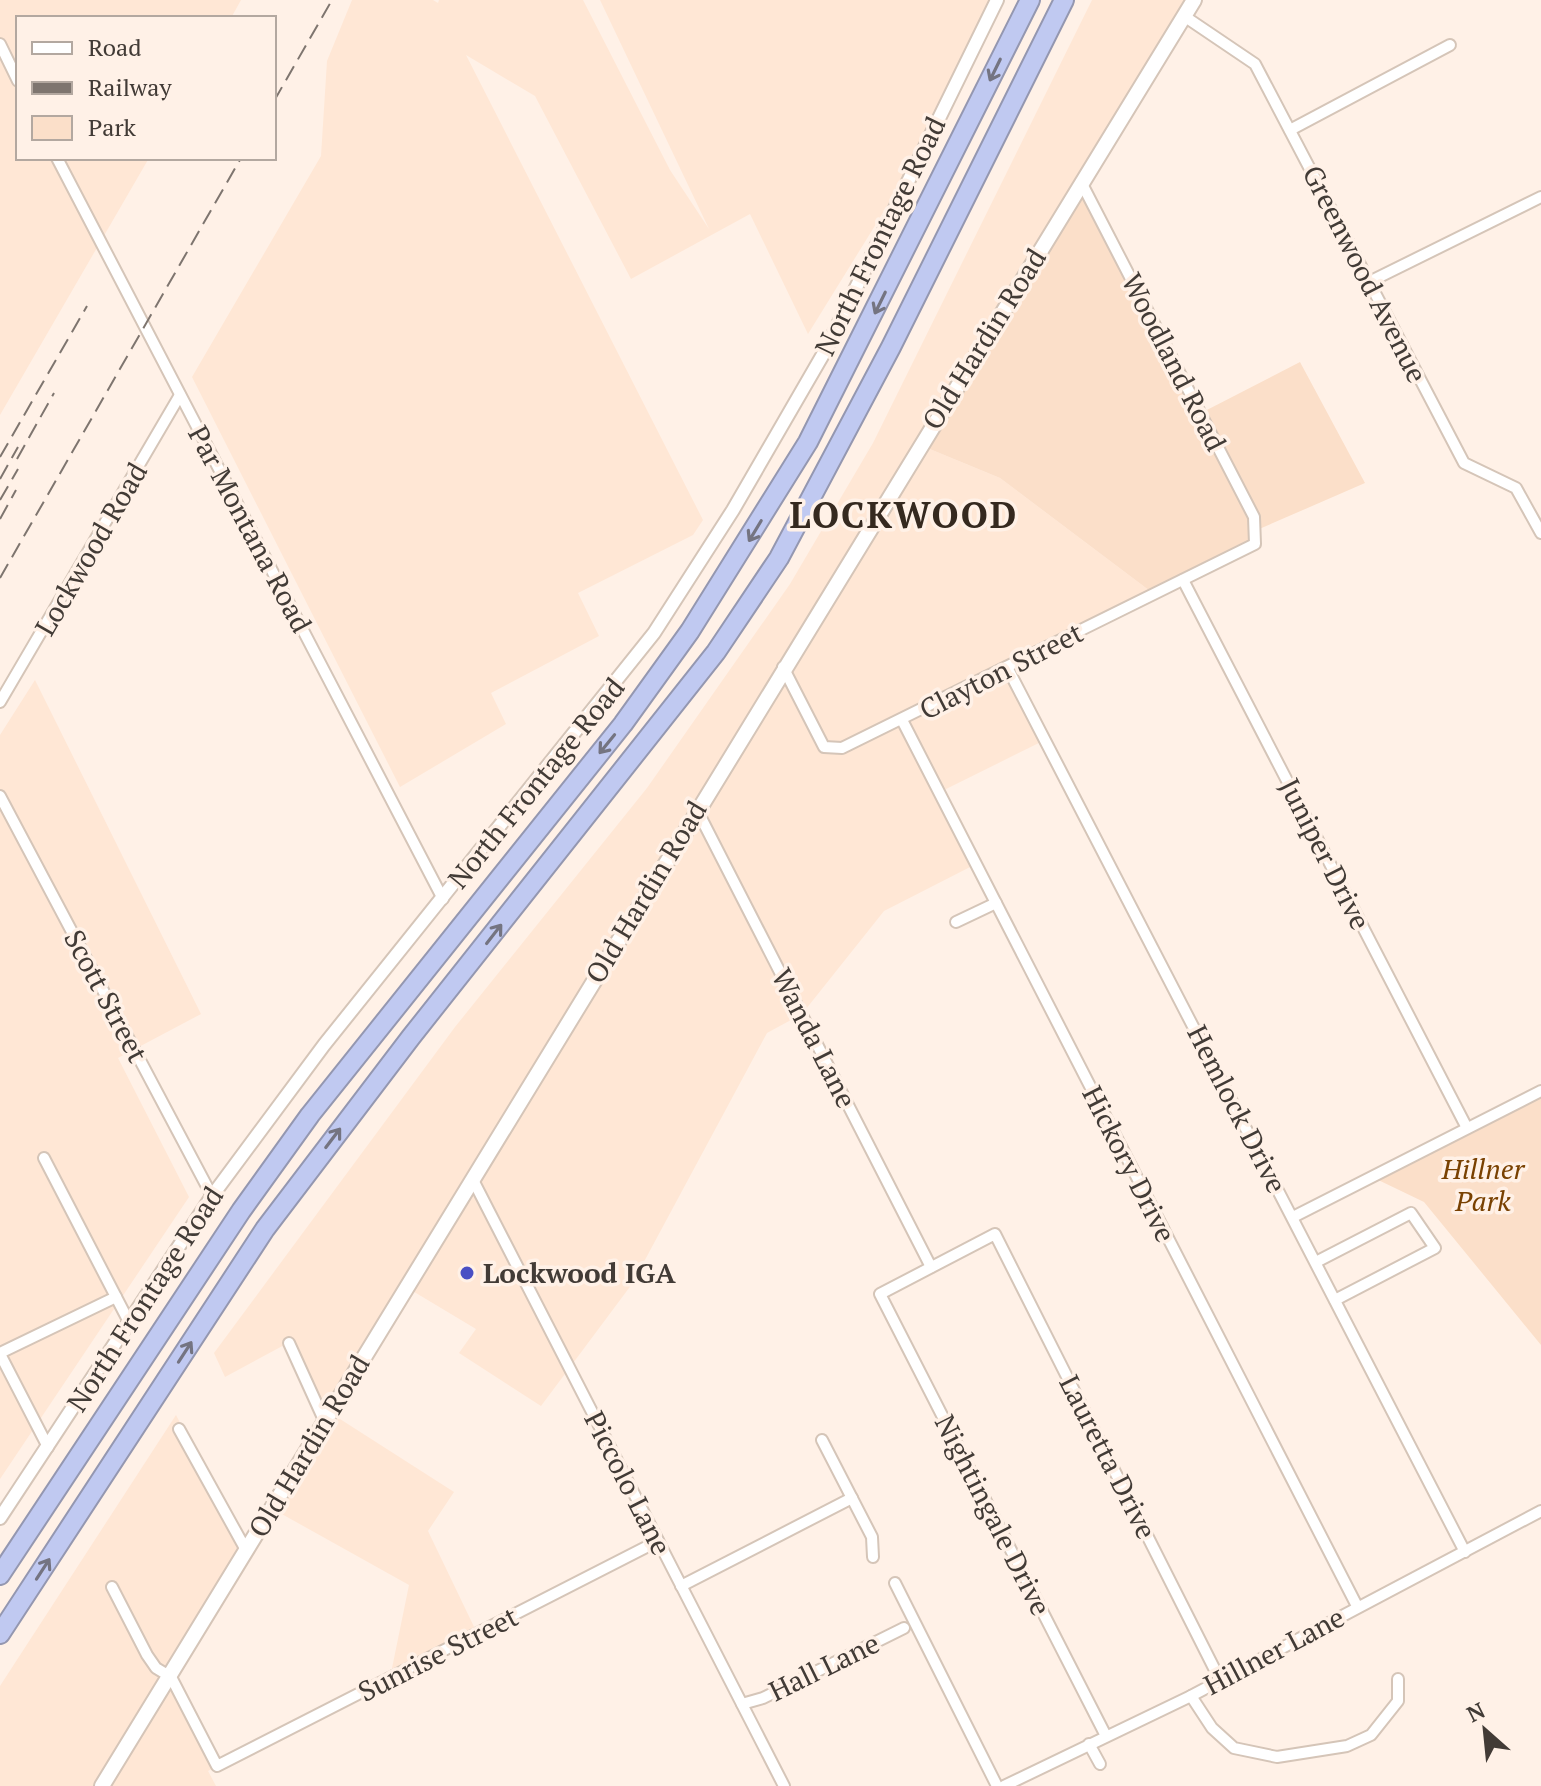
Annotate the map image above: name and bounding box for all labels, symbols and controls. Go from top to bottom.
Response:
legend [16,16,276,160]
text: Road [88,31,142,63]
one-way arrow [987,57,1003,81]
text: Railway [88,71,172,103]
street label: North Frontage Road [806,110,953,361]
text: Park [88,111,137,143]
street label: Greenwood Avenue [1295,159,1436,389]
street label: Old Hardin Road [913,241,1054,436]
street label: Woodland Road [1114,267,1235,457]
one-way arrow [872,290,887,314]
street label: Par Montana Road [180,419,321,639]
street label: Lockwood Road [26,455,155,642]
district label: LOCKWOOD [790,491,1018,538]
one-way arrow [747,519,763,542]
street label: Clayton Street [913,613,1089,728]
street label: North Frontage Road [439,670,632,896]
one-way arrow [598,733,616,754]
street label: Juniper Drive [1272,772,1379,936]
street label: Old Hardin Road [576,794,715,990]
street label: Scott Street [56,923,157,1069]
one-way arrow [486,924,503,945]
street label: Wanda Lane [763,962,865,1114]
street label: Hemlock Drive [1179,1019,1296,1199]
street label: Hickory Drive [1074,1079,1185,1248]
one-way arrow [324,1127,341,1149]
park label: Hillner Park [1441,1150,1525,1219]
street label: North Frontage Road [58,1179,231,1418]
place label: Lockwood IGA [483,1254,676,1291]
marker: Lockwood IGA [458,1264,476,1282]
one-way arrow [177,1341,194,1363]
street label: Old Hardin Road [239,1348,378,1544]
street label: Lauretta Drive [1051,1369,1166,1545]
street label: Piccolo Lane [576,1405,680,1561]
street label: Nightingale Drive [927,1408,1060,1621]
one-way arrow [35,1558,51,1581]
street label: Sunrise Street [352,1597,525,1710]
street label: Hillner Lane [1197,1598,1351,1703]
street label: Hall Lane [762,1624,885,1709]
north arrow [1445,1690,1525,1770]
text: N [1462,1695,1490,1728]

